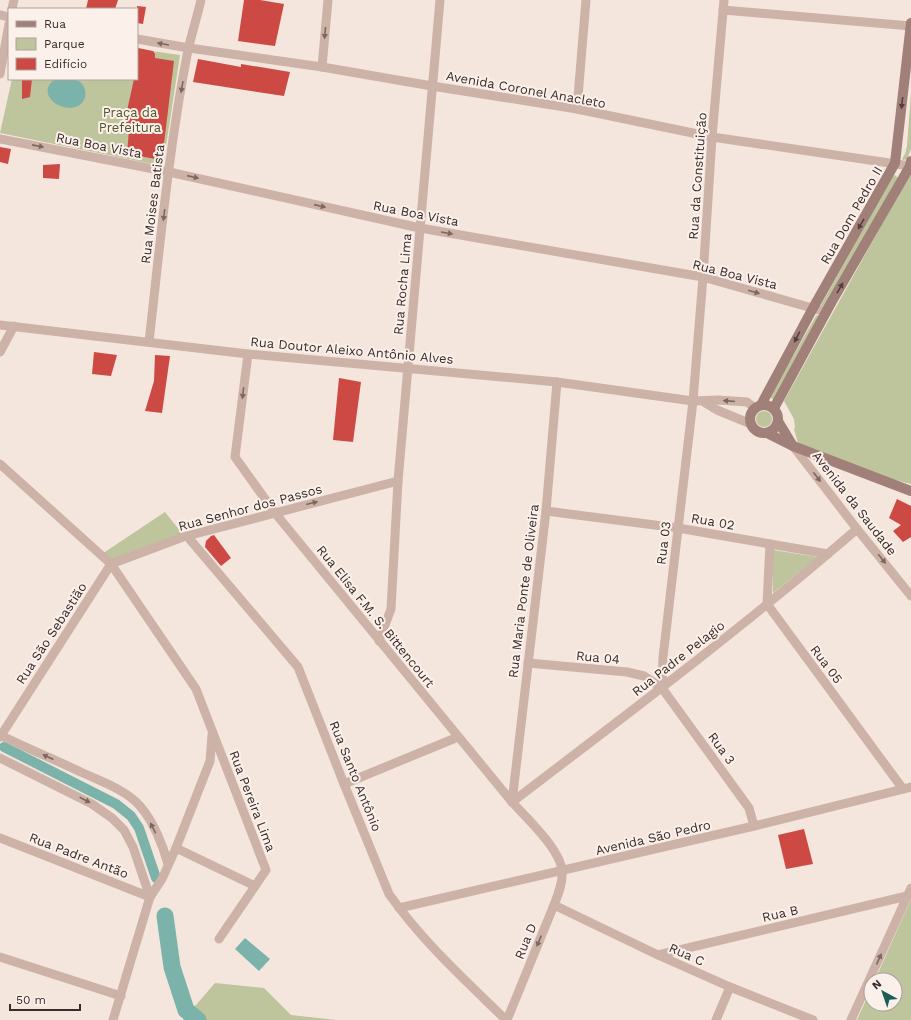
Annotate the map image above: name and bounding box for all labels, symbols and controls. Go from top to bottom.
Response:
legend [8,8,138,80]
text: Rua [44,17,66,31]
one-way arrow [322,27,329,39]
text: Parque [44,37,85,51]
one-way arrow [157,40,169,46]
text: Edifício [44,57,87,71]
street label: Avenida Coronel Anacleto [445,68,607,111]
one-way arrow [178,81,184,93]
one-way arrow [899,97,905,109]
park label: Praça da Prefeitura [99,105,162,135]
street label: Rua da Constituição [686,112,709,240]
street label: Rua Boa Vista [55,130,144,161]
one-way arrow [32,143,44,149]
street label: Rua Moises Batista [138,143,167,265]
street label: Rua Dom Pedro II [817,164,886,267]
one-way arrow [187,175,199,181]
street label: Rua Boa Vista [372,198,461,229]
one-way arrow [314,203,326,209]
one-way arrow [161,209,167,221]
one-way arrow [857,218,864,230]
one-way arrow [441,230,453,236]
street label: Rua Rocha Lima [391,232,414,336]
street label: Rua Boa Vista [691,257,779,292]
one-way arrow [836,282,843,294]
one-way arrow [749,289,761,295]
one-way arrow [794,331,801,343]
street label: Rua Doutor Aleixo Antônio Alves [250,334,454,367]
one-way arrow [240,387,246,399]
one-way arrow [723,397,735,404]
street label: Avenida da Saudade [809,448,900,558]
one-way arrow [813,471,821,482]
street label: Rua Senhor dos Passos [177,481,324,534]
one-way arrow [306,500,319,506]
street label: Rua Maria Ponte de Oliveira [505,503,542,679]
street label: Rua 02 [690,510,736,533]
street label: Rua 03 [653,521,674,566]
street label: Rua Elisa F.M. S. Bittencourt [314,542,438,691]
one-way arrow [877,554,886,565]
street label: Rua São Sebastião [13,580,90,687]
street label: Rua Padre Pelagio [629,617,728,699]
street label: Rua 05 [807,642,846,686]
street label: Rua 04 [575,648,621,667]
street label: Rua Santo Antônio [327,719,385,834]
street label: Rua 3 [705,729,738,767]
street label: Rua Pereira Lima [226,749,279,854]
one-way arrow [43,754,54,760]
one-way arrow [79,797,91,803]
street label: Avenida São Pedro [594,817,712,858]
one-way arrow [150,822,156,834]
street label: Rua Padre Antão [27,830,131,881]
street label: Rua B [761,902,800,925]
street label: Rua D [512,921,539,961]
one-way arrow [536,936,542,948]
street label: Rua C [667,940,707,969]
one-way arrow [875,953,882,965]
north arrow [863,972,903,1012]
text: N [870,977,884,992]
scale bar [10,986,80,1012]
text: 50 m [16,993,46,1007]

